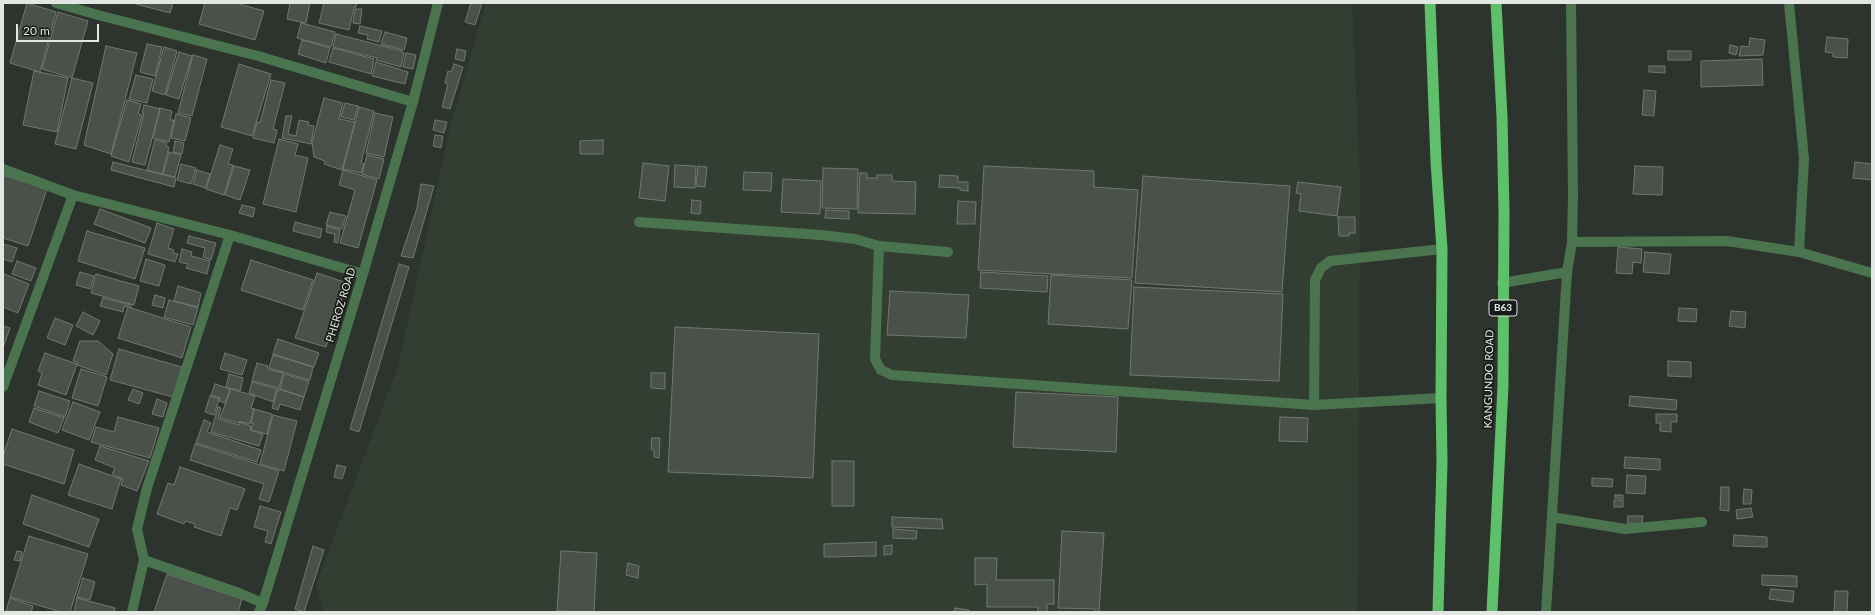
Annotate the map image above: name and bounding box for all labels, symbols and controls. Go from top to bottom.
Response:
scale bar [18,16,101,42]
text: 20 m [23,23,50,38]
street label: PHEROZ ROAD [323,266,359,344]
road number: B63 [1489,300,1517,316]
street label: KANGUNDO ROAD [1482,329,1496,429]

